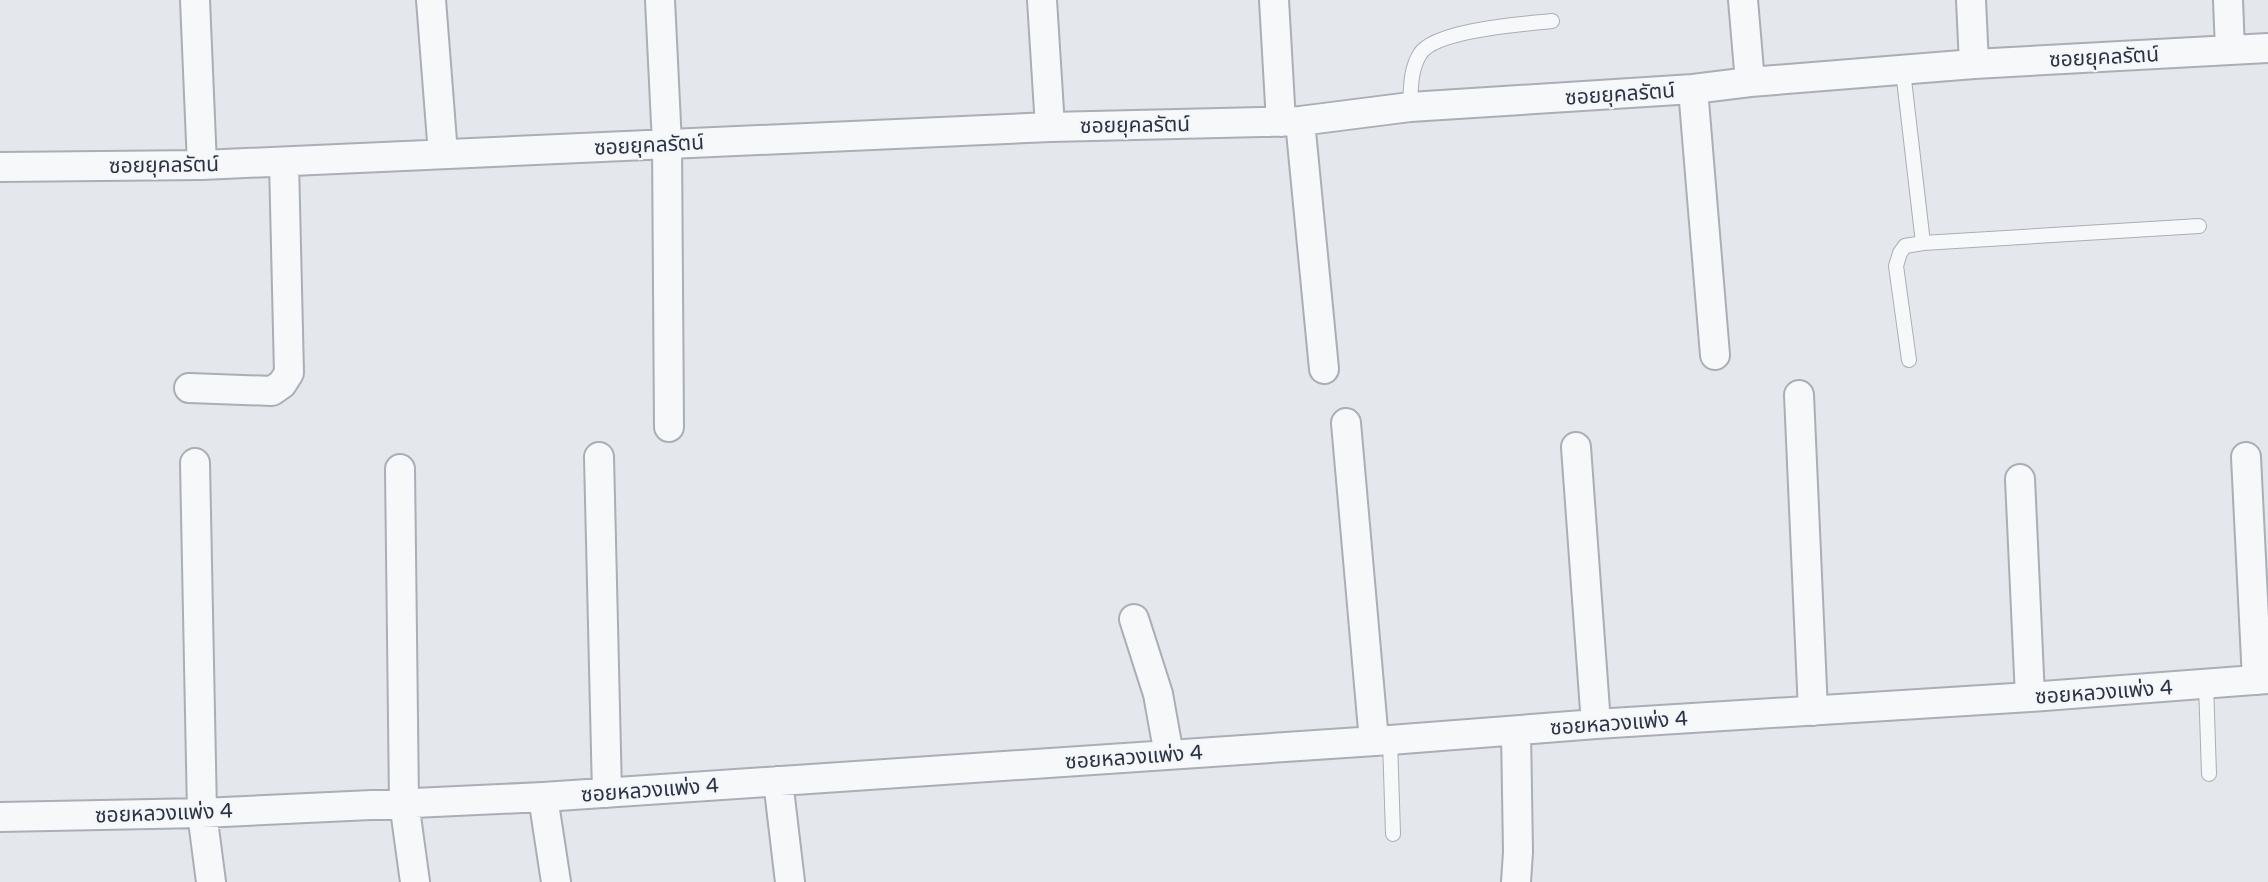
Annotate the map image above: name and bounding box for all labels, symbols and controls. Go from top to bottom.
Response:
street label: ซอยยุคลรัตน์ [2048,42,2160,73]
street label: ซอยยุคลรัตน์ [1564,78,1676,111]
street label: ซอยยุคลรัตน์ [1080,112,1190,139]
street label: ซอยยุคลรัตน์ [593,130,705,161]
street label: ซอยยุคลรัตน์ [109,152,219,179]
street label: ซอยหลวงแพ่ง 4 [2034,675,2174,710]
street label: ซอยหลวงแพ่ง 4 [1549,706,1689,741]
street label: ซอยหลวงแพ่ง 4 [1064,740,1204,775]
street label: ซอยหลวงแพ่ง 4 [580,773,720,808]
street label: ซอยหลวงแพ่ง 4 [95,799,234,828]

